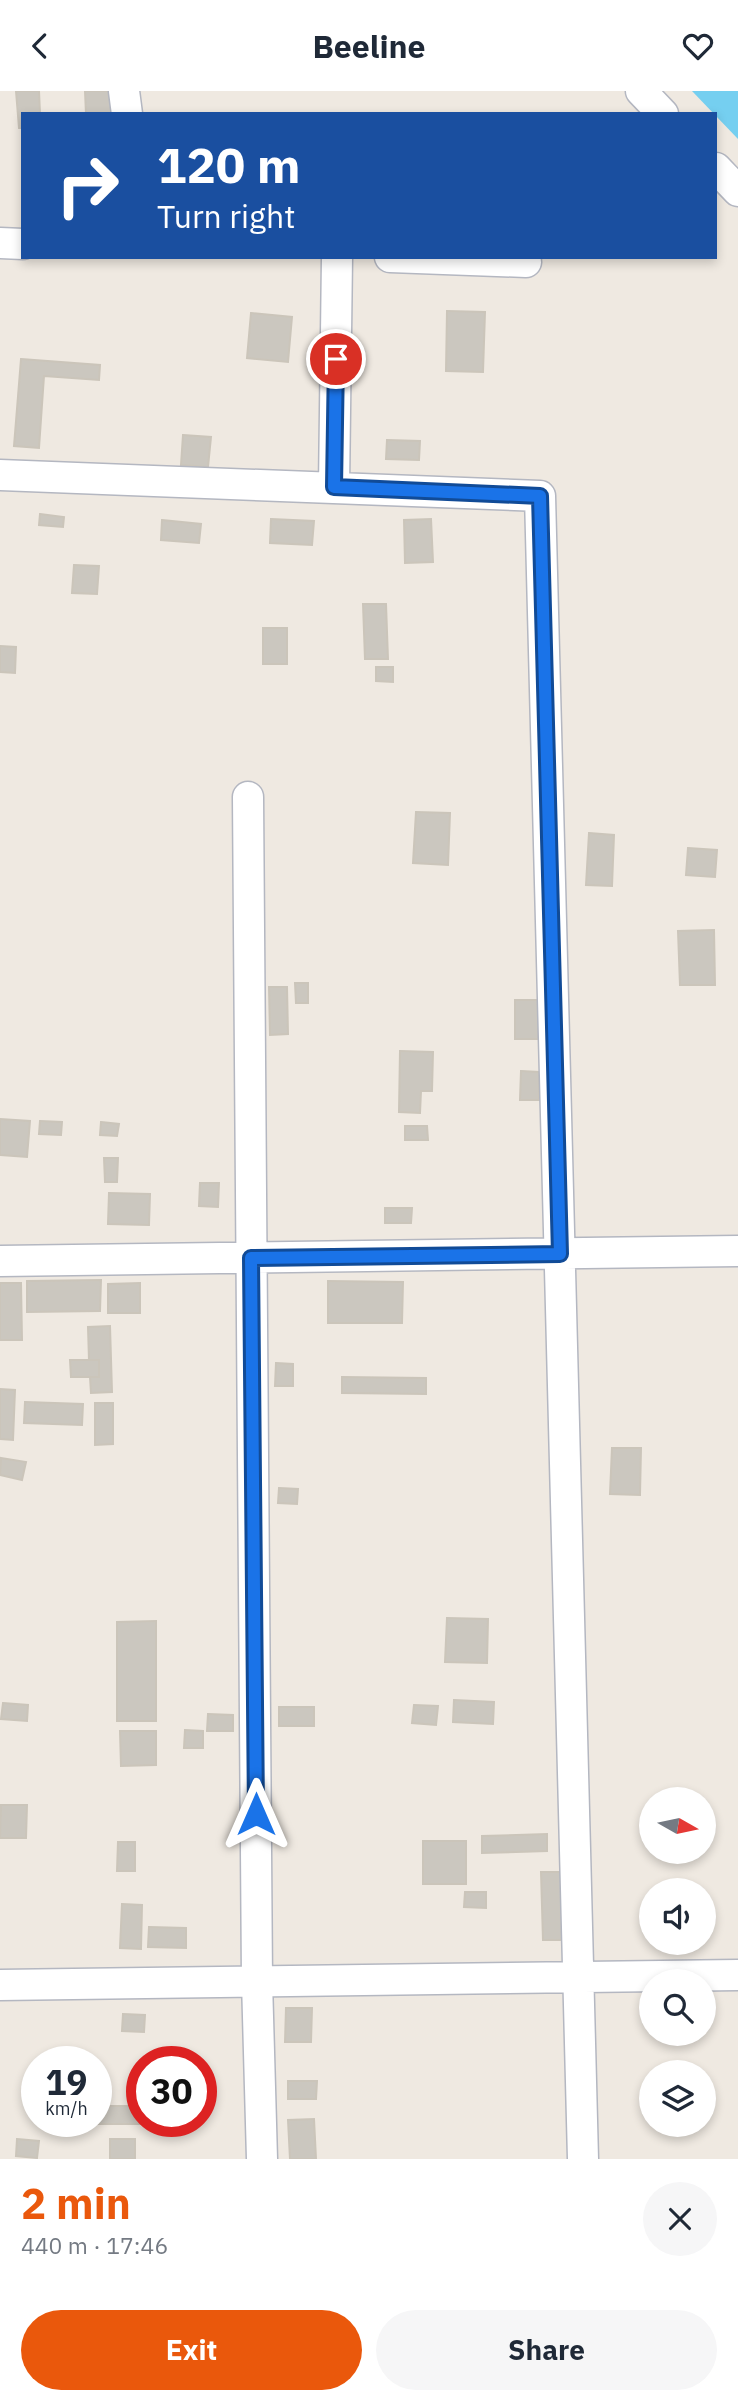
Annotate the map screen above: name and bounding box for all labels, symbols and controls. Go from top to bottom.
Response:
text: Beeline [312,25,426,67]
icon: back [21,27,59,65]
icon: heart [679,27,717,65]
text: 120 m [157,133,301,196]
icon: right [42,140,133,231]
text: Turn right [157,195,295,237]
pin [306,329,366,389]
icon: arrive [317,340,355,378]
position arrow [219,1777,293,1851]
north arrow [639,1787,716,1864]
map controls [639,1787,716,2137]
button: sound [639,1878,716,1955]
button: search [639,1969,716,2046]
speed limit sign: 30 [126,2046,217,2137]
text: 19 [45,2059,88,2105]
button: layers [639,2060,716,2137]
text: km/h [45,2097,88,2120]
text: 2 min [21,2176,131,2231]
button: close [643,2182,717,2256]
text: 440 m · 17:46 [21,2230,168,2260]
button: Exit [21,2310,362,2390]
button: Share [376,2310,717,2390]

